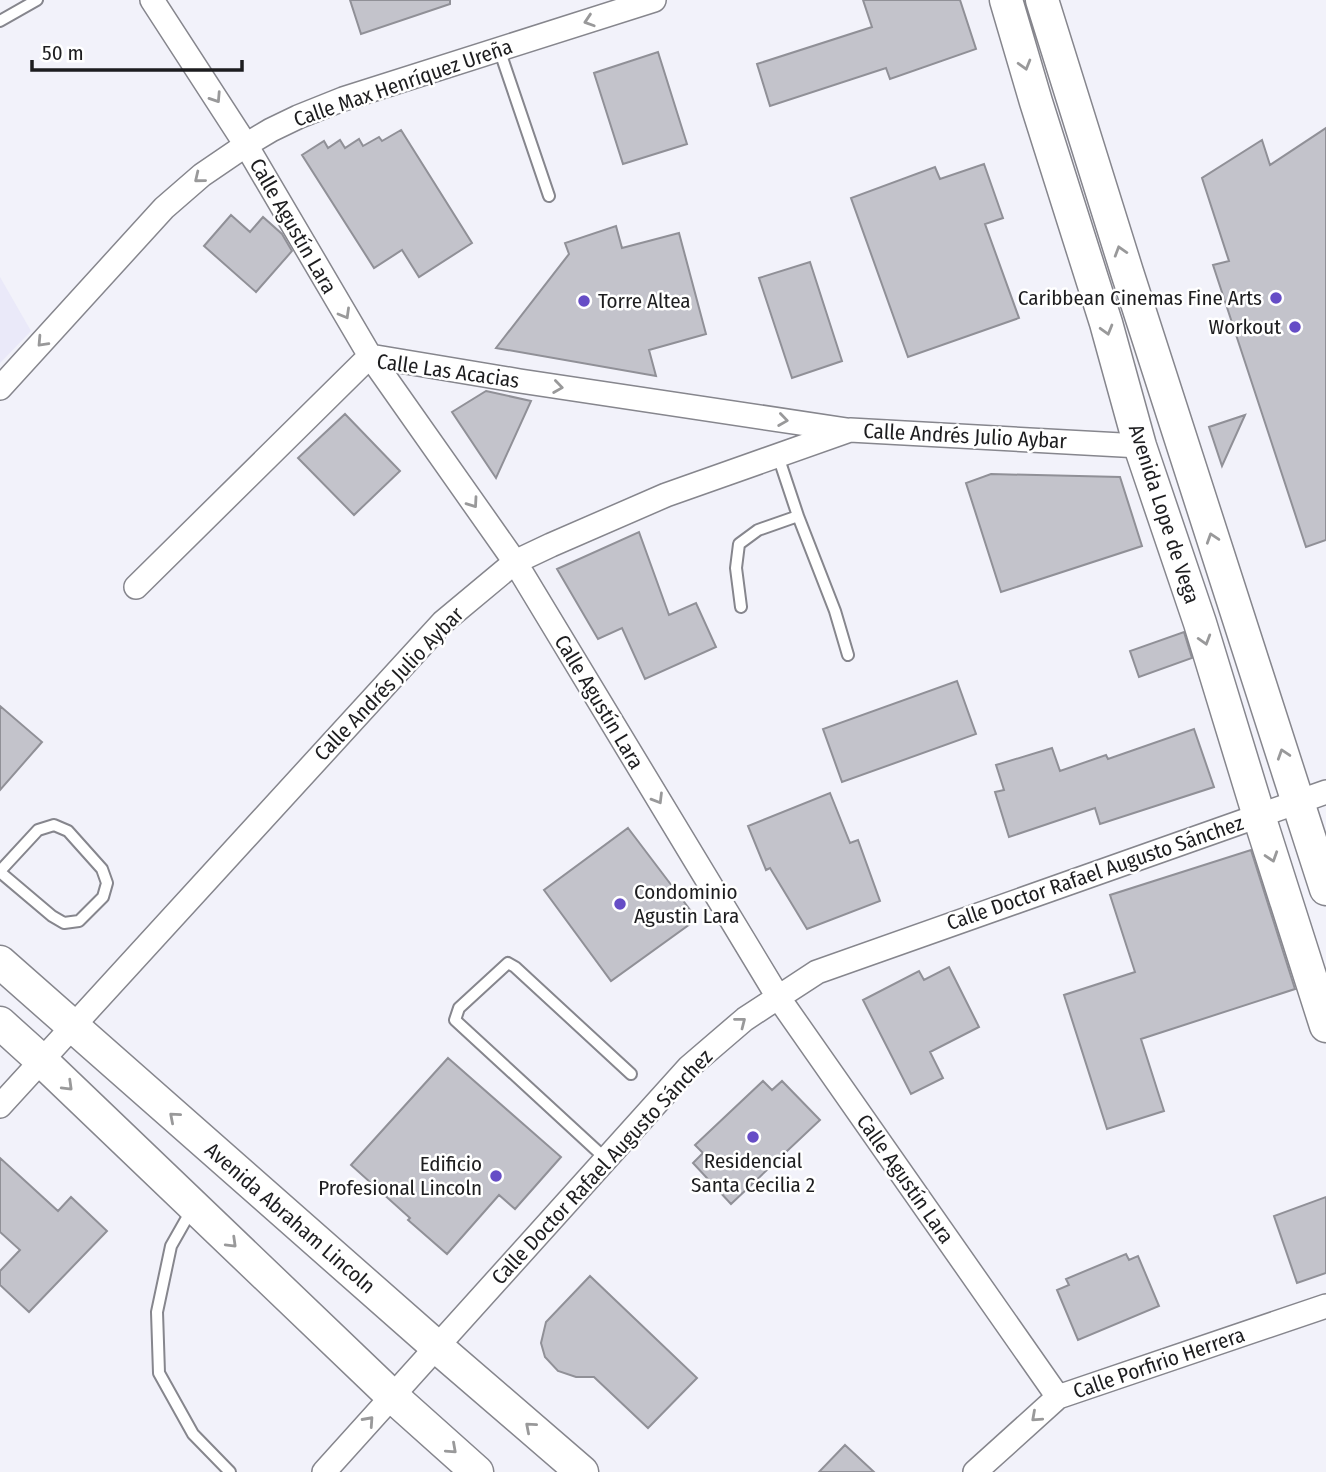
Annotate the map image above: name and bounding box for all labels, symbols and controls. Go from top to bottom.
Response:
one-way arrow [584,12,596,27]
scale bar [32,28,242,72]
street label: Calle Max Henríquez Ureña [290,33,516,133]
text: 50 m [42,40,84,66]
one-way arrow [1017,59,1032,71]
one-way arrow [207,91,220,104]
street label: Calle Agustín Lara [244,154,342,298]
one-way arrow [194,169,206,182]
one-way arrow [1114,245,1129,257]
place label: Caribbean Cinemas Fine Arts [1018,285,1262,311]
place label: Torre Altea [598,288,691,314]
marker: Caribbean Cinemas Fine Arts [1268,290,1284,306]
marker: Torre Altea [576,293,592,309]
one-way arrow [337,307,350,320]
place label: Workout [1209,314,1281,340]
marker: Workout [1287,319,1303,335]
one-way arrow [1099,323,1114,335]
one-way arrow [38,334,50,347]
street label: Calle Las Acacias [375,348,521,394]
one-way arrow [552,379,564,394]
one-way arrow [777,412,789,427]
street label: Calle Andrés Julio Aybar [863,418,1068,454]
street label: Avenida Lope de Vega [1123,421,1205,607]
one-way arrow [465,495,477,508]
one-way arrow [1206,532,1220,544]
street label: Calle Andrés Julio Aybar [309,601,470,766]
street label: Calle Agustín Lara [549,630,649,774]
one-way arrow [1197,634,1212,646]
one-way arrow [1277,748,1291,761]
one-way arrow [650,792,663,805]
street label: Calle Doctor Rafael Augusto Sánchez [943,810,1247,936]
one-way arrow [1264,851,1278,863]
place label: Condominio Agustin Lara [634,879,739,929]
marker: Condominio Agustin Lara [612,896,628,912]
one-way arrow [734,1018,746,1031]
street label: Calle Doctor Rafael Augusto Sánchez [486,1044,718,1290]
one-way arrow [60,1077,73,1090]
street label: Calle Agustín Lara [851,1109,959,1249]
one-way arrow [170,1112,183,1125]
marker: Residencial Santa Cecilia 2 [745,1129,761,1145]
street label: Avenida Abraham Lincoln [200,1137,380,1299]
place label: Residencial Santa Cecilia 2 [691,1148,815,1198]
place label: Edificio Profesional Lincoln [318,1151,482,1201]
marker: Edificio Profesional Lincoln [488,1168,504,1184]
one-way arrow [224,1235,237,1248]
street label: Calle Porfirio Herrera [1070,1321,1248,1405]
one-way arrow [1031,1409,1044,1422]
one-way arrow [361,1416,374,1429]
one-way arrow [525,1423,538,1435]
one-way arrow [444,1441,457,1454]

